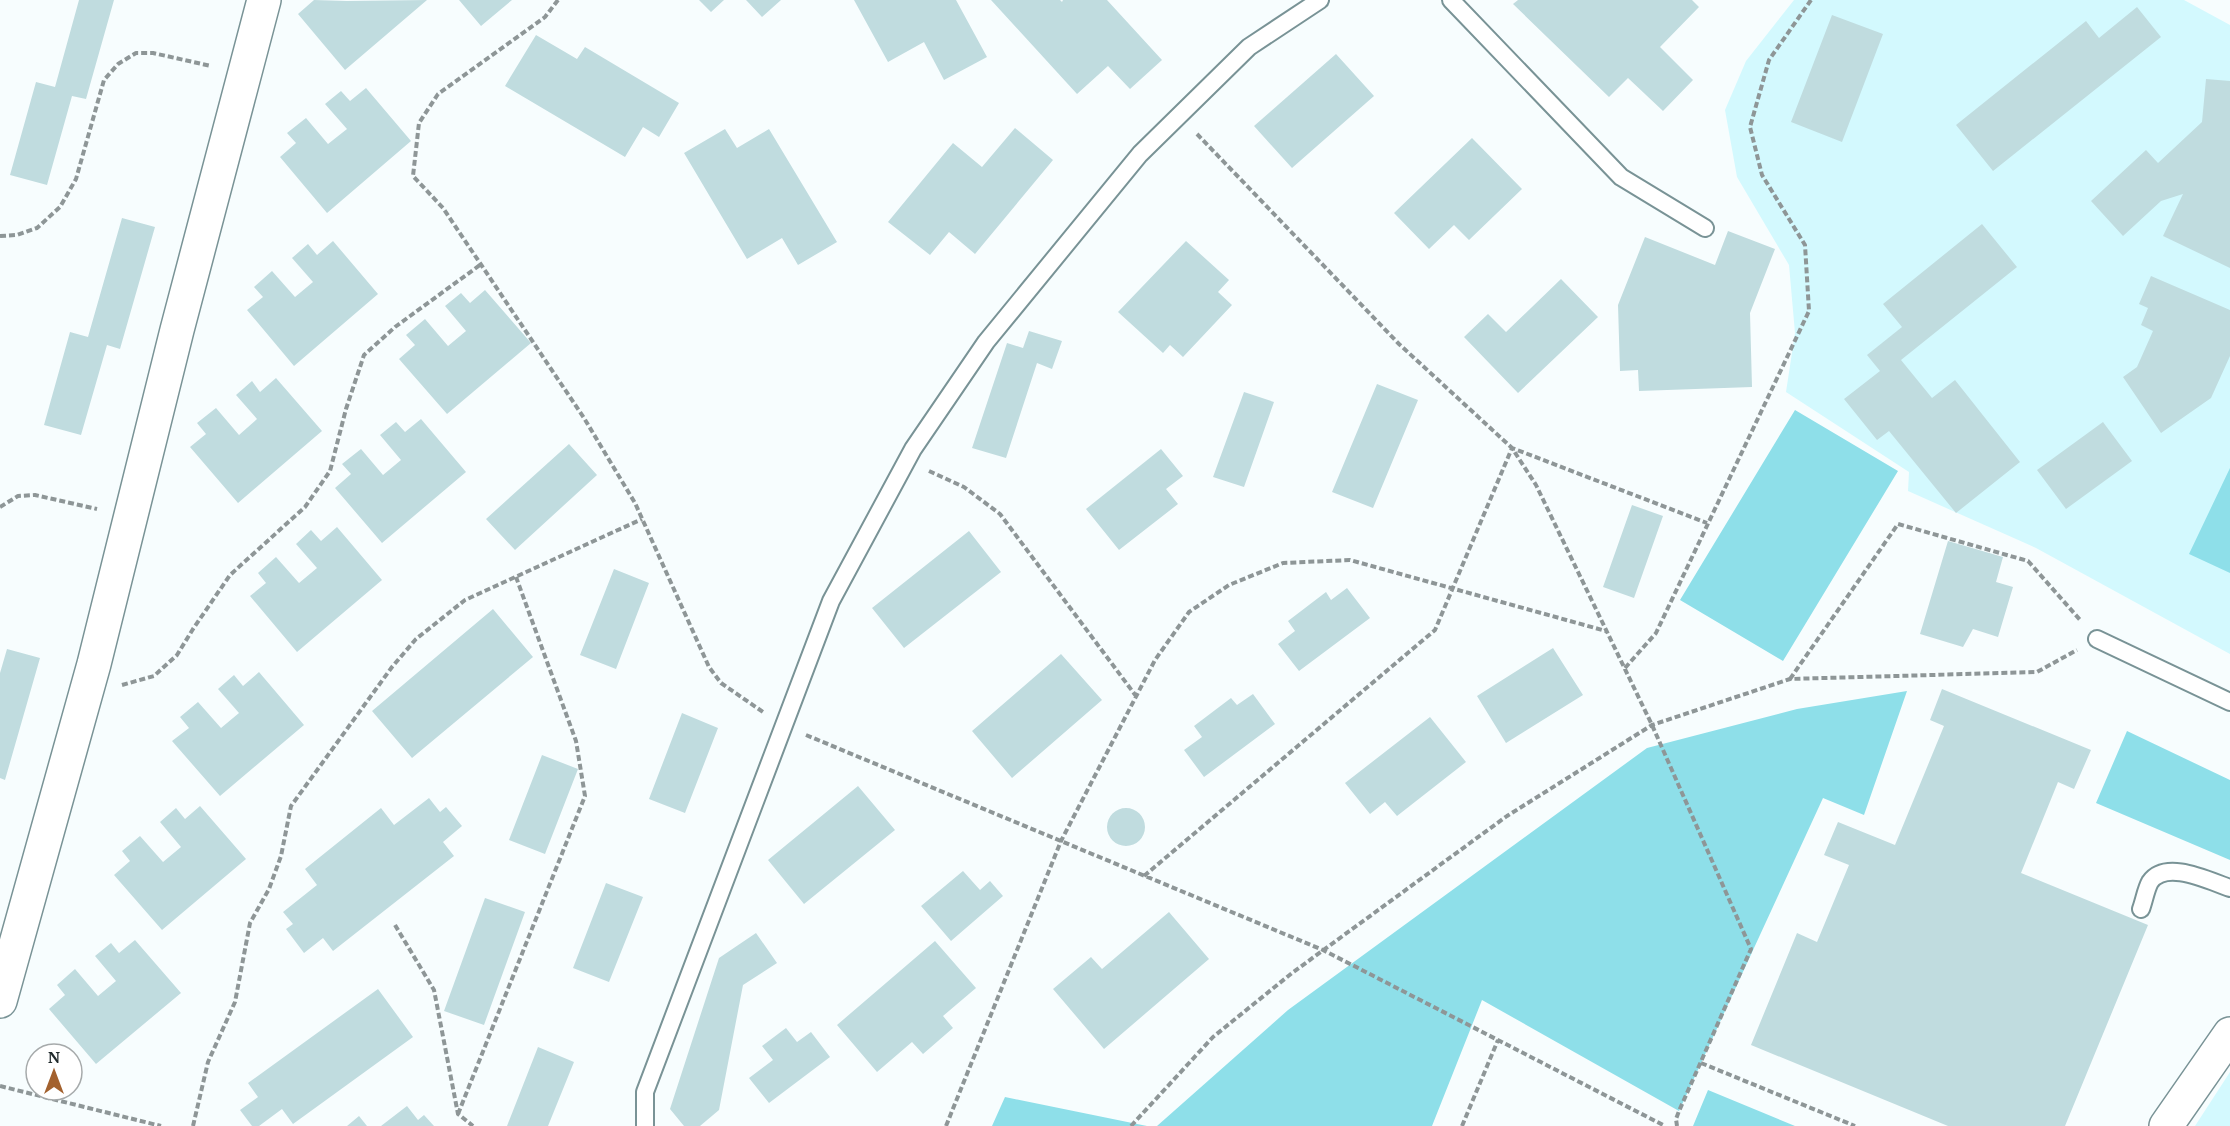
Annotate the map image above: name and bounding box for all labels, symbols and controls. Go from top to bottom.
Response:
north arrow [24,1042,84,1102]
text: N [48,1046,60,1068]

